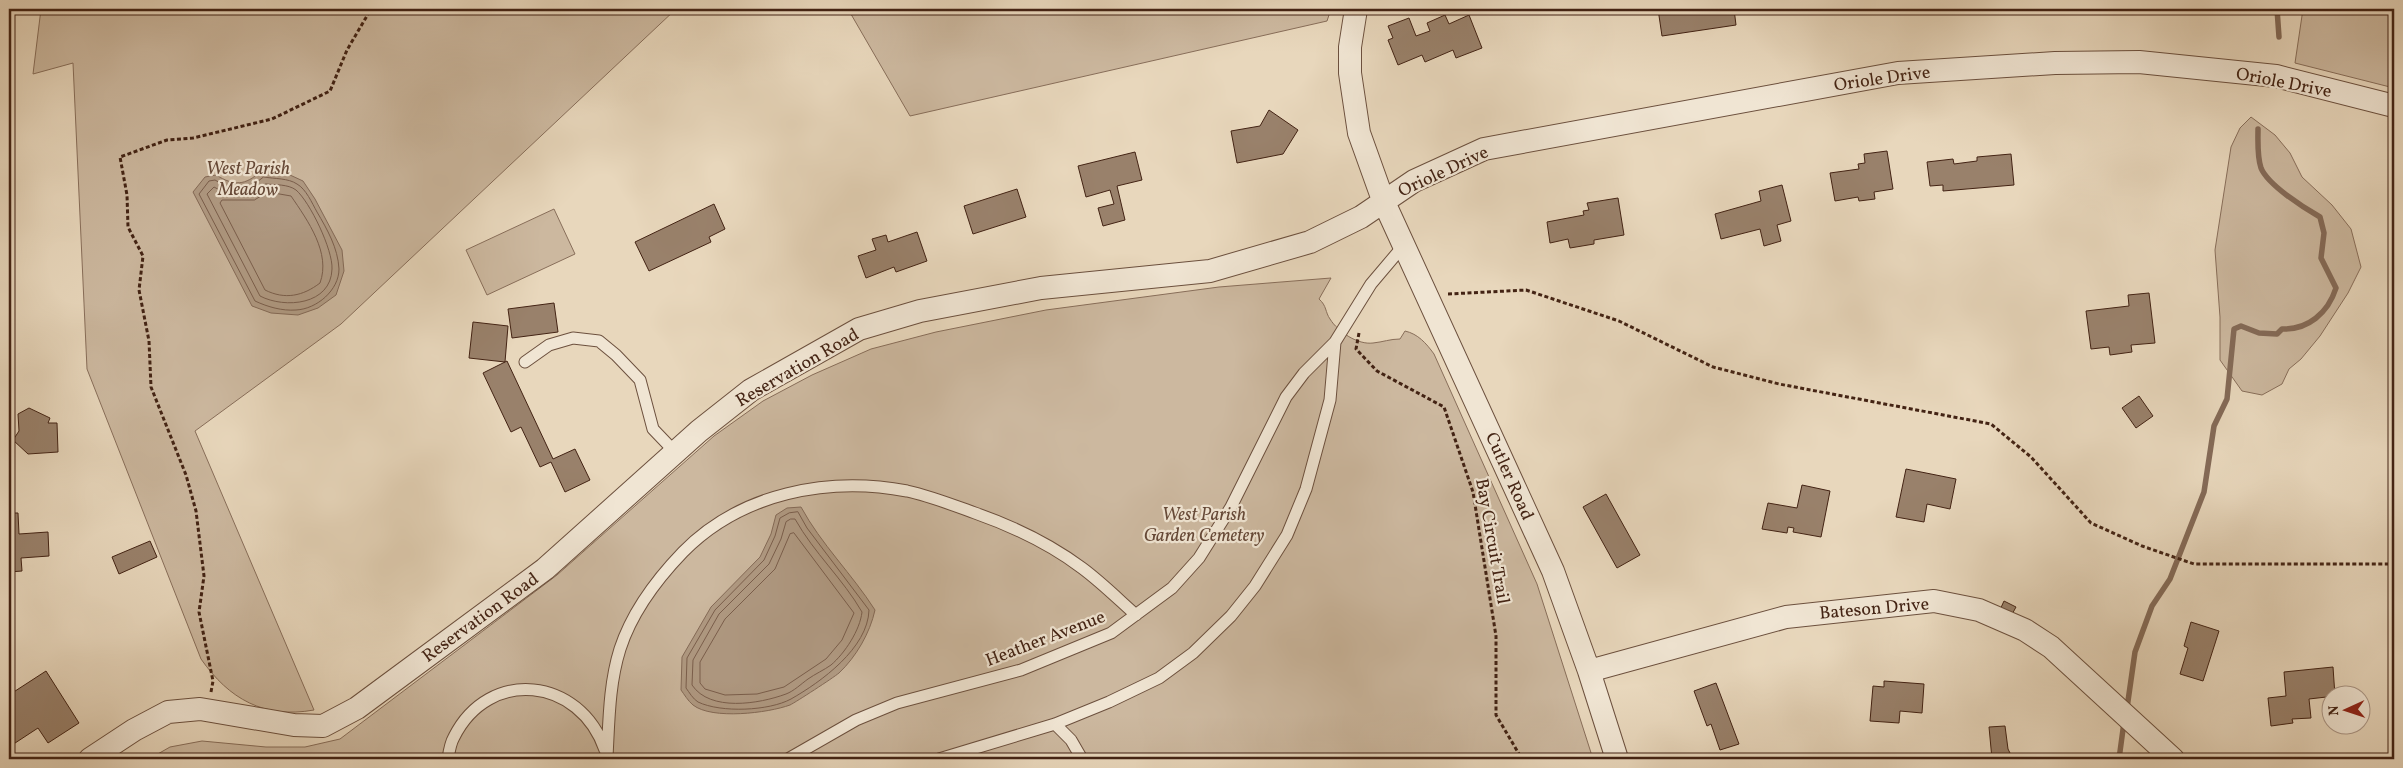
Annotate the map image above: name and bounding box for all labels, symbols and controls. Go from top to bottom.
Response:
street label: Oriole Drive [1832,60,1932,99]
street label: Oriole Drive [2234,62,2334,105]
street label: Oriole Drive [1394,141,1493,204]
park label: West Parish Meadow [206,157,290,203]
street label: Reservation Road [731,323,864,414]
street label: Cutler Road [1478,429,1539,525]
street label: Bay Circuit Trail [1468,476,1515,606]
park label: West Parish Garden Cemetery [1144,503,1264,549]
street label: Reservation Road [417,567,544,669]
street label: Bateson Drive [1818,592,1930,627]
street label: Heather Avenue [982,605,1109,674]
north arrow [2320,686,2370,736]
text: N [2325,705,2344,716]

